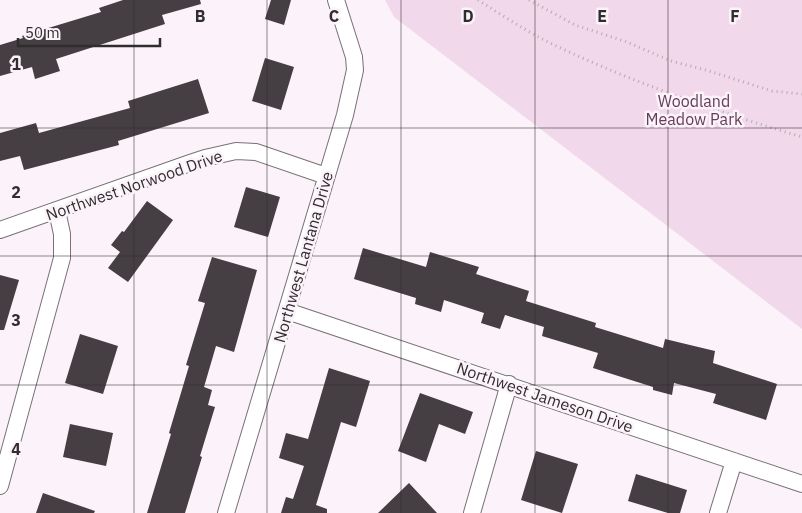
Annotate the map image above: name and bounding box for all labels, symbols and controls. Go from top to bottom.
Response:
text: B [195,6,206,26]
text: C [329,6,339,26]
text: D [462,6,474,26]
text: E [597,6,607,26]
text: F [730,6,740,26]
scale bar [18,15,160,47]
text: 50 m [25,23,60,42]
text: 1 [11,54,21,74]
park label: Woodland Meadow Park [646,91,743,129]
street label: Northwest Norwood Drive [43,145,225,225]
street label: Northwest Lantana Drive [269,169,337,345]
text: 2 [11,182,21,202]
text: 3 [11,310,21,330]
street label: Northwest Jameson Drive [454,357,636,437]
text: 4 [11,439,21,459]

